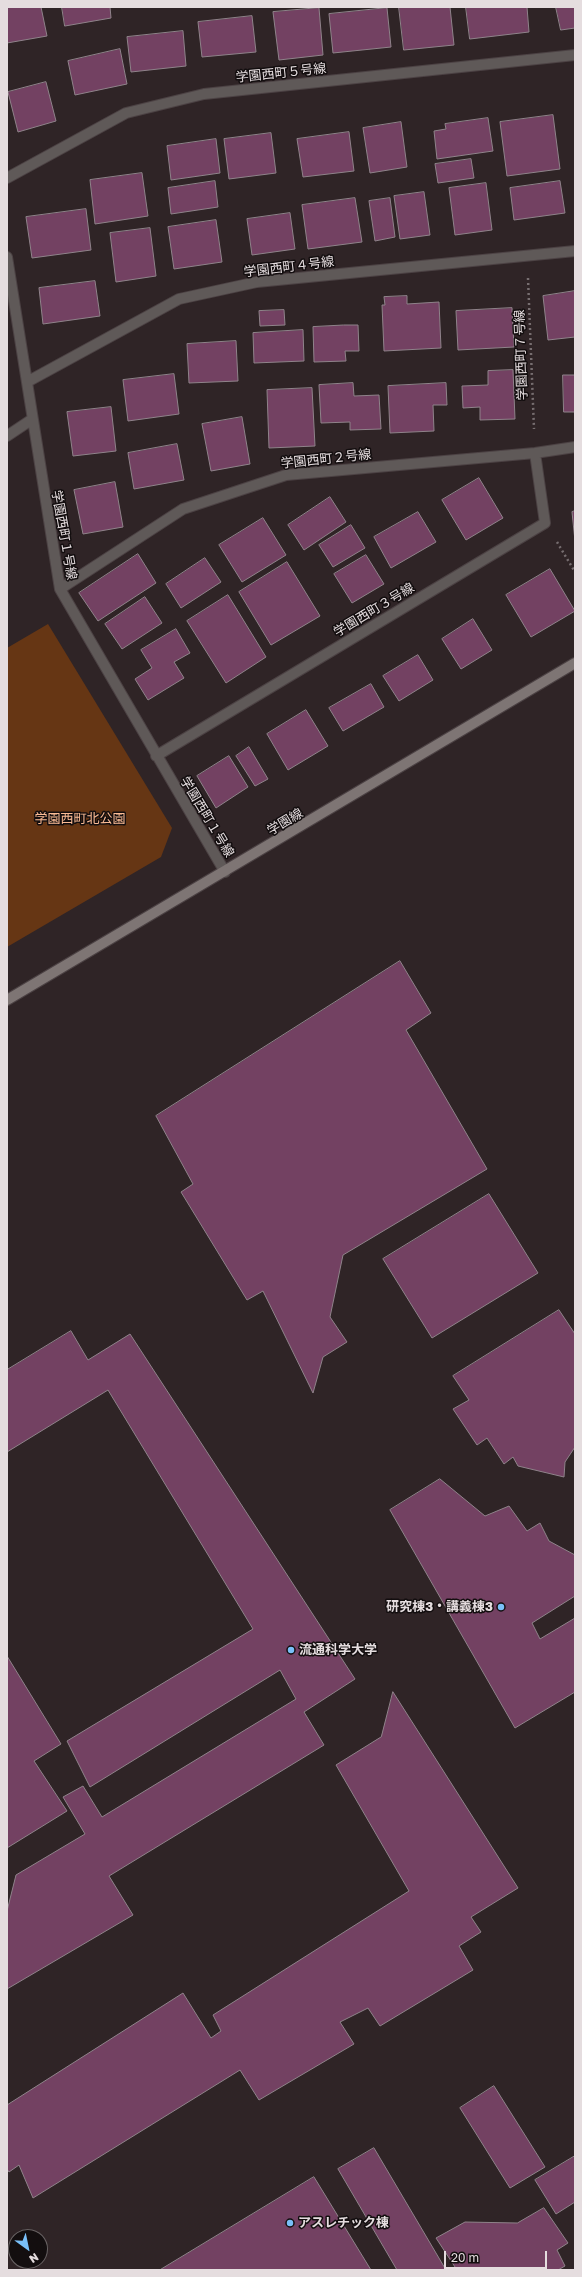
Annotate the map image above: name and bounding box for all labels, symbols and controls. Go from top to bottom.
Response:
street label: 学園西町５号線 [235,60,327,86]
street label: 学園西町４号線 [243,254,335,280]
street label: 学園西町７号線 [512,309,530,401]
street label: 学園西町２号線 [280,446,372,472]
street label: 学園西町１号線 [48,489,80,581]
street label: 学園西町３号線 [331,580,417,640]
street label: 学園西町１号線 [177,774,237,860]
street label: 学園線 [264,805,306,839]
park label: 学園西町北公園 [35,811,125,827]
place label: 研究棟3・講義棟3 [386,1599,493,1615]
marker: 研究棟3・講義棟3 [496,1602,506,1612]
place label: 流通科学大学 [299,1642,377,1658]
marker: 流通科学大学 [286,1645,296,1655]
place label: アスレチック棟 [298,2215,389,2231]
marker: アスレチック棟 [285,2218,295,2228]
north arrow [8,2229,48,2269]
scale bar [446,2243,549,2269]
text: 20 m [451,2250,479,2265]
text: N [27,2251,41,2266]

